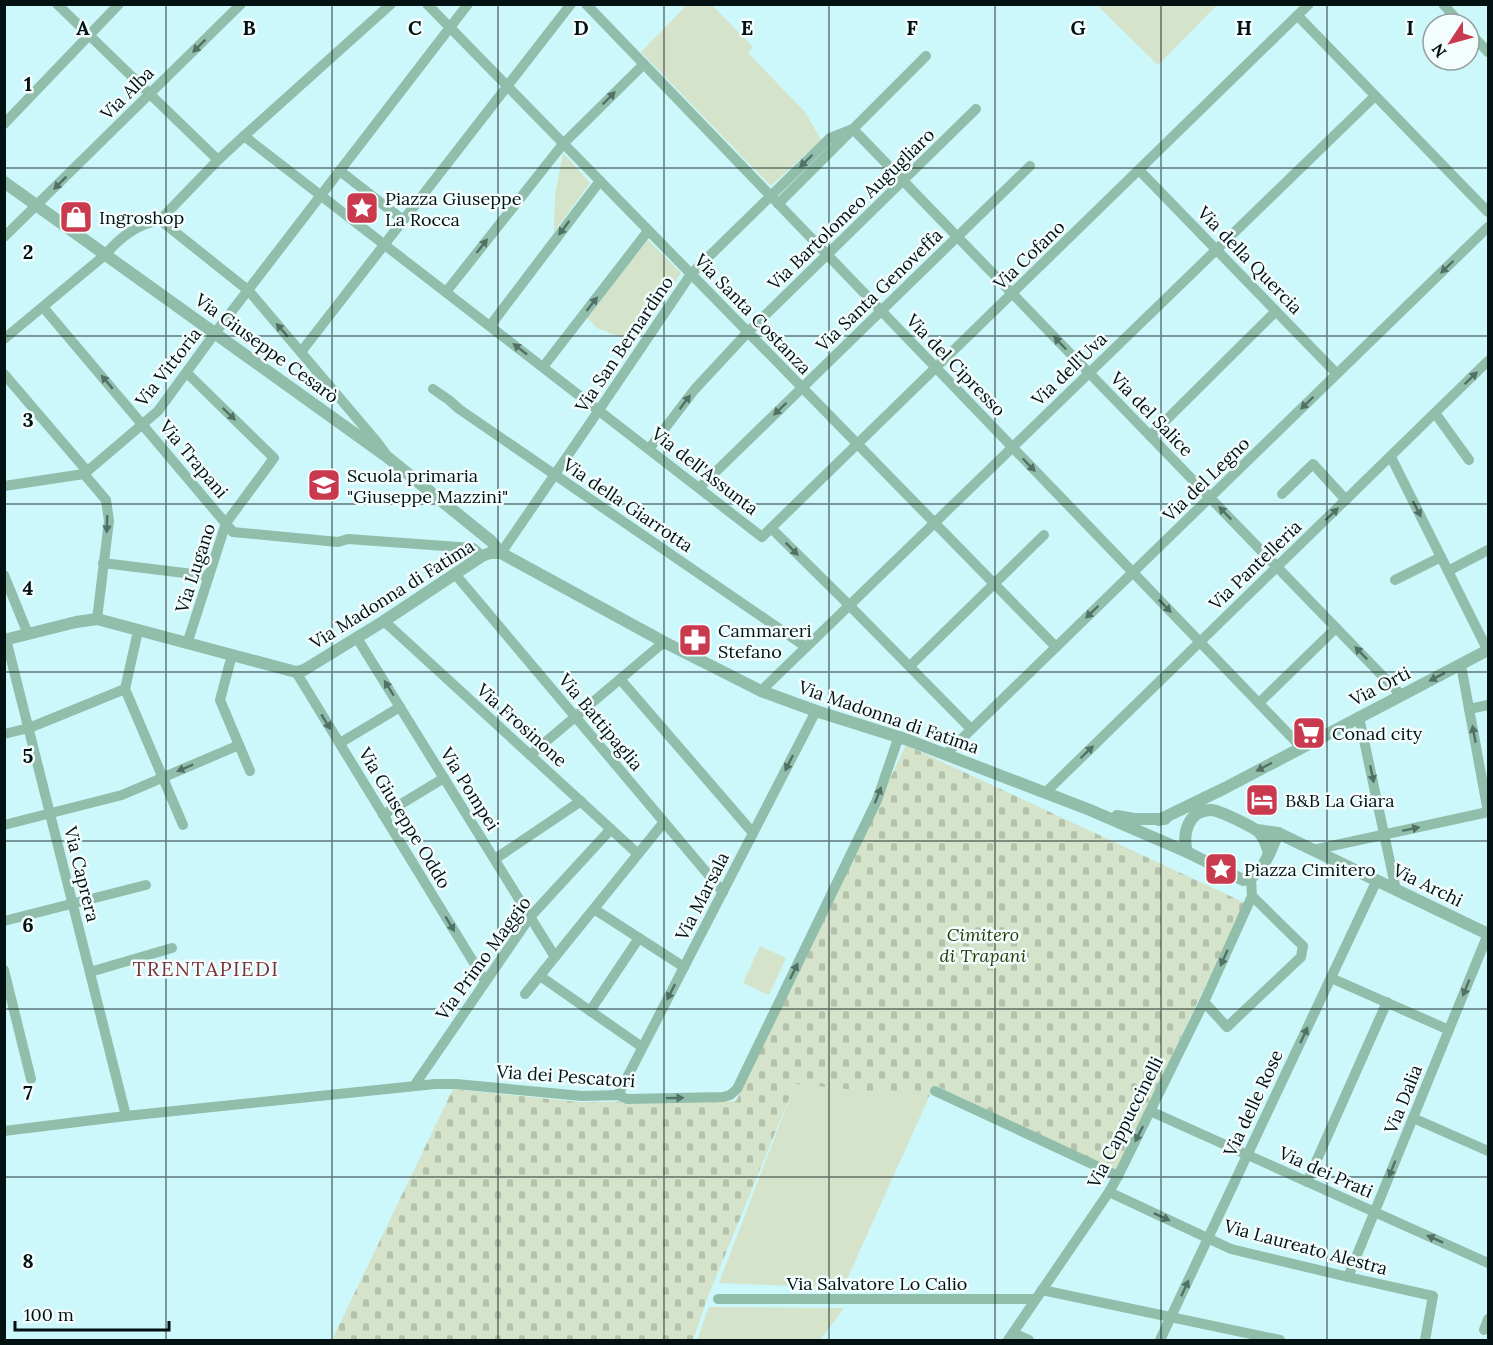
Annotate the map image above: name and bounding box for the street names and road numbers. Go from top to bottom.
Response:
street label: Via Alba [95,61,159,125]
street label: Via Bartolomeo Augugliaro [762,123,939,296]
street label: Via della Quercia [1192,200,1307,319]
street label: Via Cofano [988,215,1070,295]
street label: Via Santa Genoveffa [810,224,947,357]
street label: Via Santa Costanza [689,248,816,379]
street label: Via San Bernardino [569,271,678,417]
street label: Via Giuseppe Cesarò [190,287,343,408]
street label: Via del Cipresso [901,308,1011,421]
street label: Via Vittoria [129,323,206,412]
street label: Via dell'Uva [1026,327,1112,411]
street label: Via del Salice [1105,366,1198,462]
street label: Via Trapani [154,415,233,503]
street label: Via dell'Assunta [646,421,763,520]
street label: Via del Legno [1157,432,1254,527]
street label: Via della Giarrotta [558,452,698,557]
street label: Via Pantelleria [1203,515,1306,616]
street label: Via Lugano [169,520,220,616]
street label: Via Madonna di Fatima [305,534,479,655]
street label: Via Orti [1345,661,1414,711]
street label: Via Battipaglia [553,668,648,775]
street label: Via Madonna di Fatima [795,675,982,759]
street label: Via Frosinone [471,678,572,772]
street label: Via Giuseppe Oddo [353,742,456,893]
street label: Via Pompei [435,742,505,835]
street label: Via Caprera [59,823,105,924]
street label: Via Marsala [670,848,734,945]
street label: Via Archi [1388,858,1467,912]
street label: Via Primo Maggio [430,892,536,1025]
street label: Via delle Rose [1218,1046,1288,1161]
street label: Via Cappuccinelli [1082,1052,1168,1192]
street label: Via dei Pescatori [495,1060,636,1092]
street label: Via Dalia [1378,1061,1427,1138]
street label: Via dei Prati [1274,1141,1377,1203]
street label: Via Laureato Alestra [1221,1214,1390,1280]
street label: Via Salvatore Lo Calio [786,1272,967,1295]

